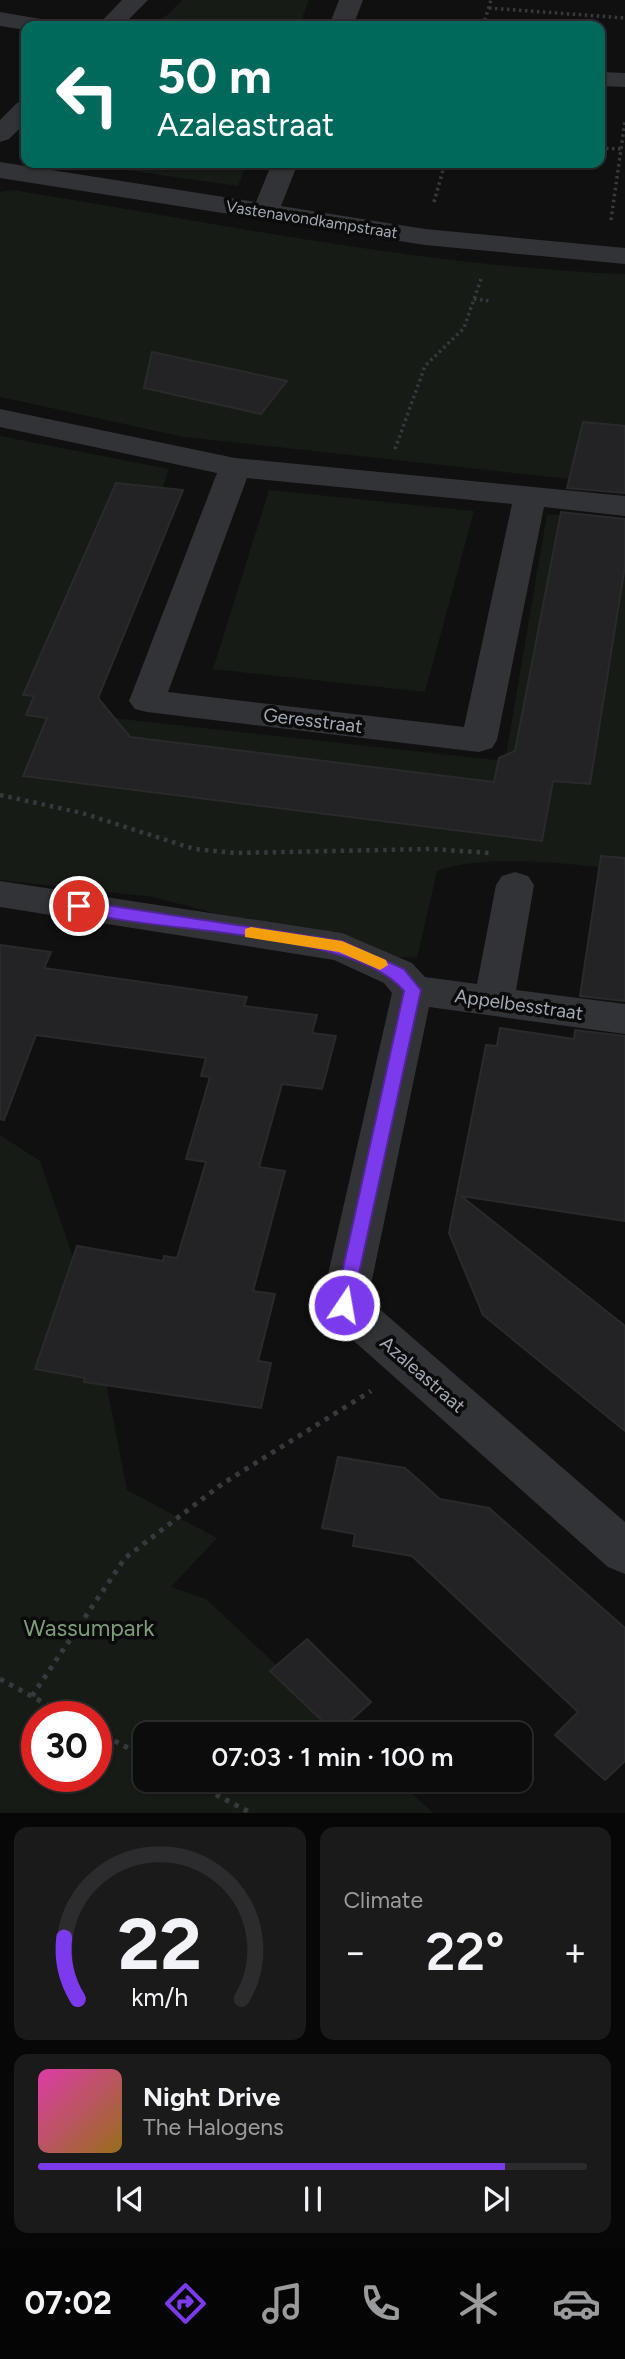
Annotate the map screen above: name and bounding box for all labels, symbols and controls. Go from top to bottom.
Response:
text: 50 m [157,46,272,105]
icon: left [42,49,133,140]
text: Azaleastraat [157,106,334,144]
street label: Vastenavondkampstraat [225,197,399,242]
street label: Geresstraat [262,703,364,738]
pin [49,876,109,936]
icon: arrive [60,887,98,925]
street label: Appelbesstraat [453,984,585,1025]
position arrow [307,1268,381,1342]
street label: Azaleastraat [375,1331,470,1418]
park label: Wassumpark [24,1614,155,1642]
speed limit sign: 30 [21,1701,112,1792]
text: 07:03 · 1 min · 100 m [212,1741,453,1773]
text: Climate [344,1886,423,1914]
text: 22 [118,1901,202,1988]
text: 22° [426,1921,505,1983]
text: − [344,1929,367,1975]
text: + [563,1929,587,1975]
text: km/h [131,1982,188,2012]
text: Night Drive [143,2081,280,2113]
text: The Halogens [143,2113,284,2141]
icon: previous [111,2180,149,2218]
icon: pause [294,2180,332,2218]
icon: next [477,2180,515,2218]
icon: directions [161,2279,210,2328]
icon: music [258,2279,307,2328]
icon: phone [356,2279,405,2328]
icon: climate [454,2279,503,2328]
icon: car [552,2279,601,2328]
text: 07:02 [24,2284,112,2322]

